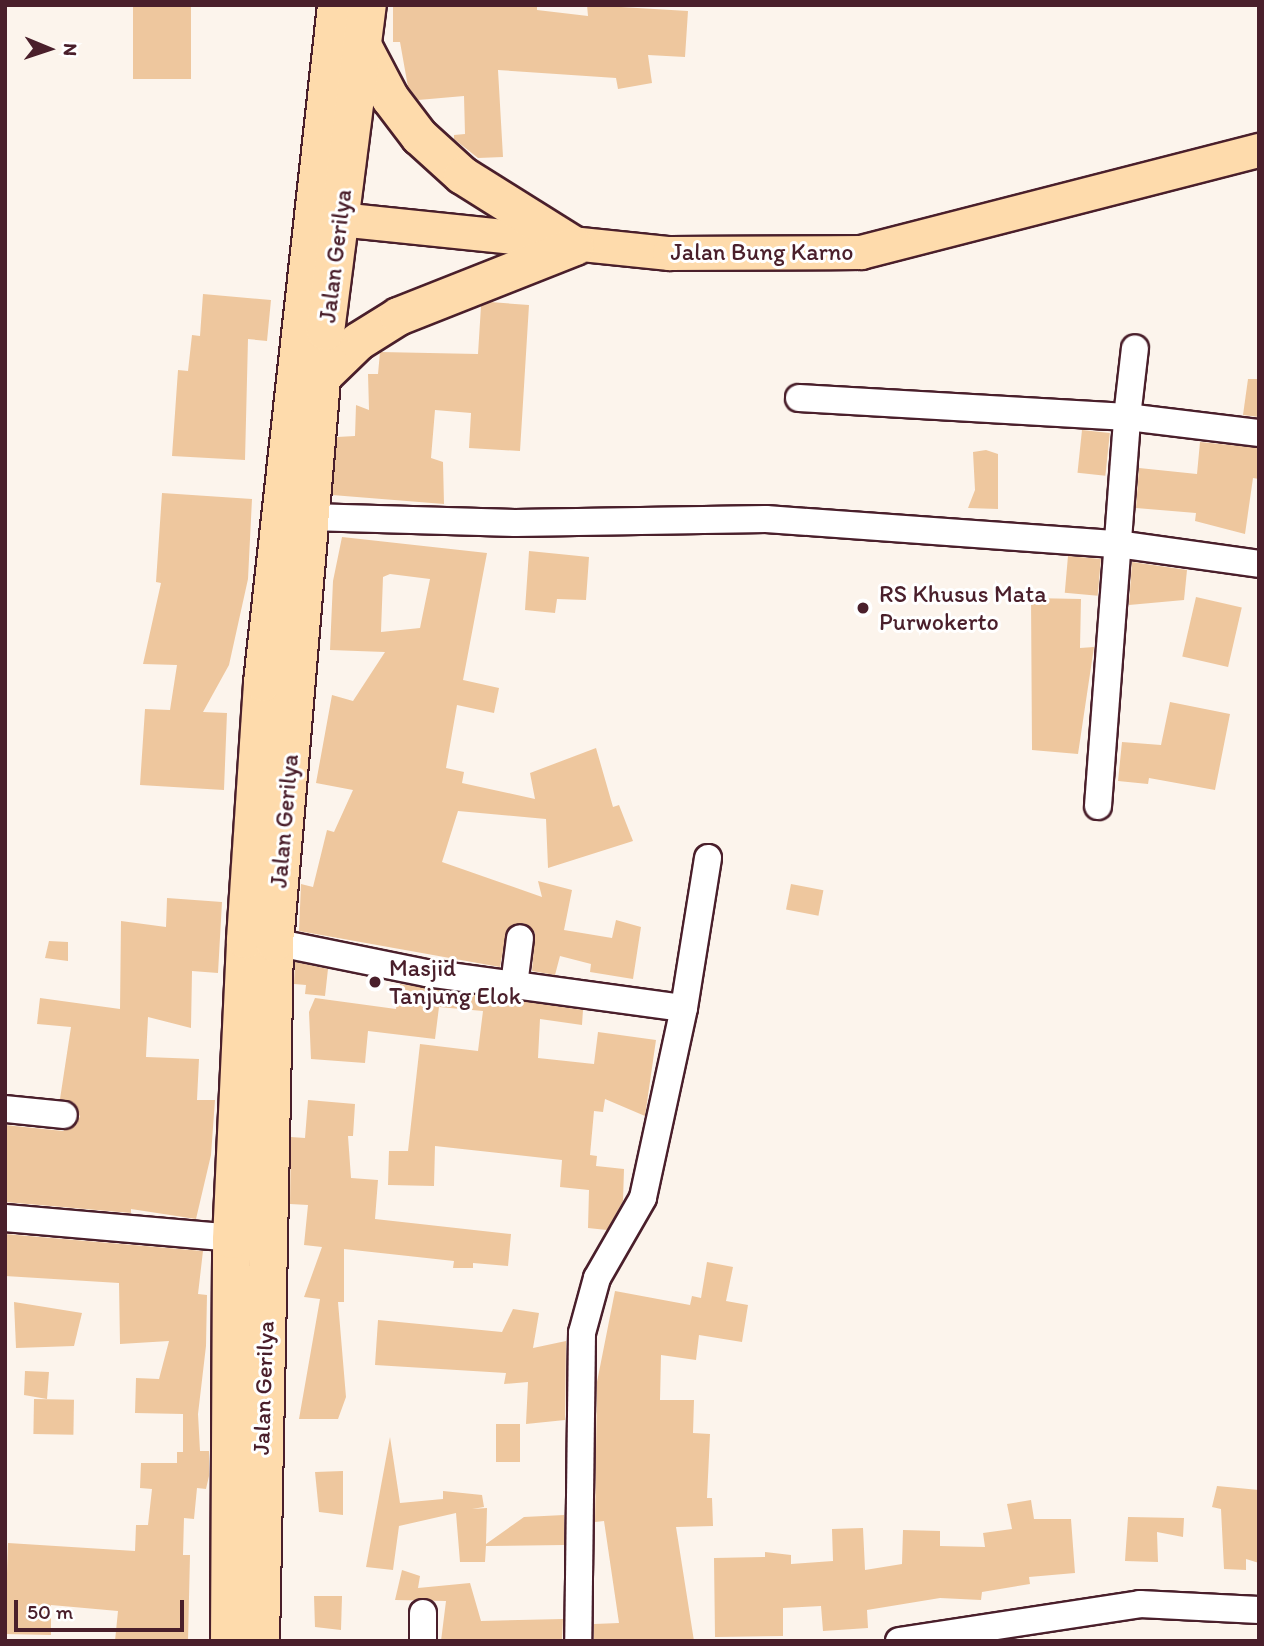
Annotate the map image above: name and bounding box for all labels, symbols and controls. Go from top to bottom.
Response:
north arrow [14,14,84,84]
text: N [59,43,82,57]
street label: Jalan Gerilya [312,187,358,325]
street label: Jalan Bung Karno [671,238,853,266]
place label: RS Khusus Mata Purwokerto [879,580,1046,636]
marker: RS Khusus Mata Purwokerto [853,598,873,618]
street label: Jalan Gerilya [264,753,304,889]
place label: Masjid Tanjung Elok [389,954,521,1010]
marker: Masjid Tanjung Elok [367,974,383,990]
street label: Jalan Gerilya [246,1320,280,1456]
scale bar [18,1586,187,1630]
text: 50 m [27,1599,73,1624]

